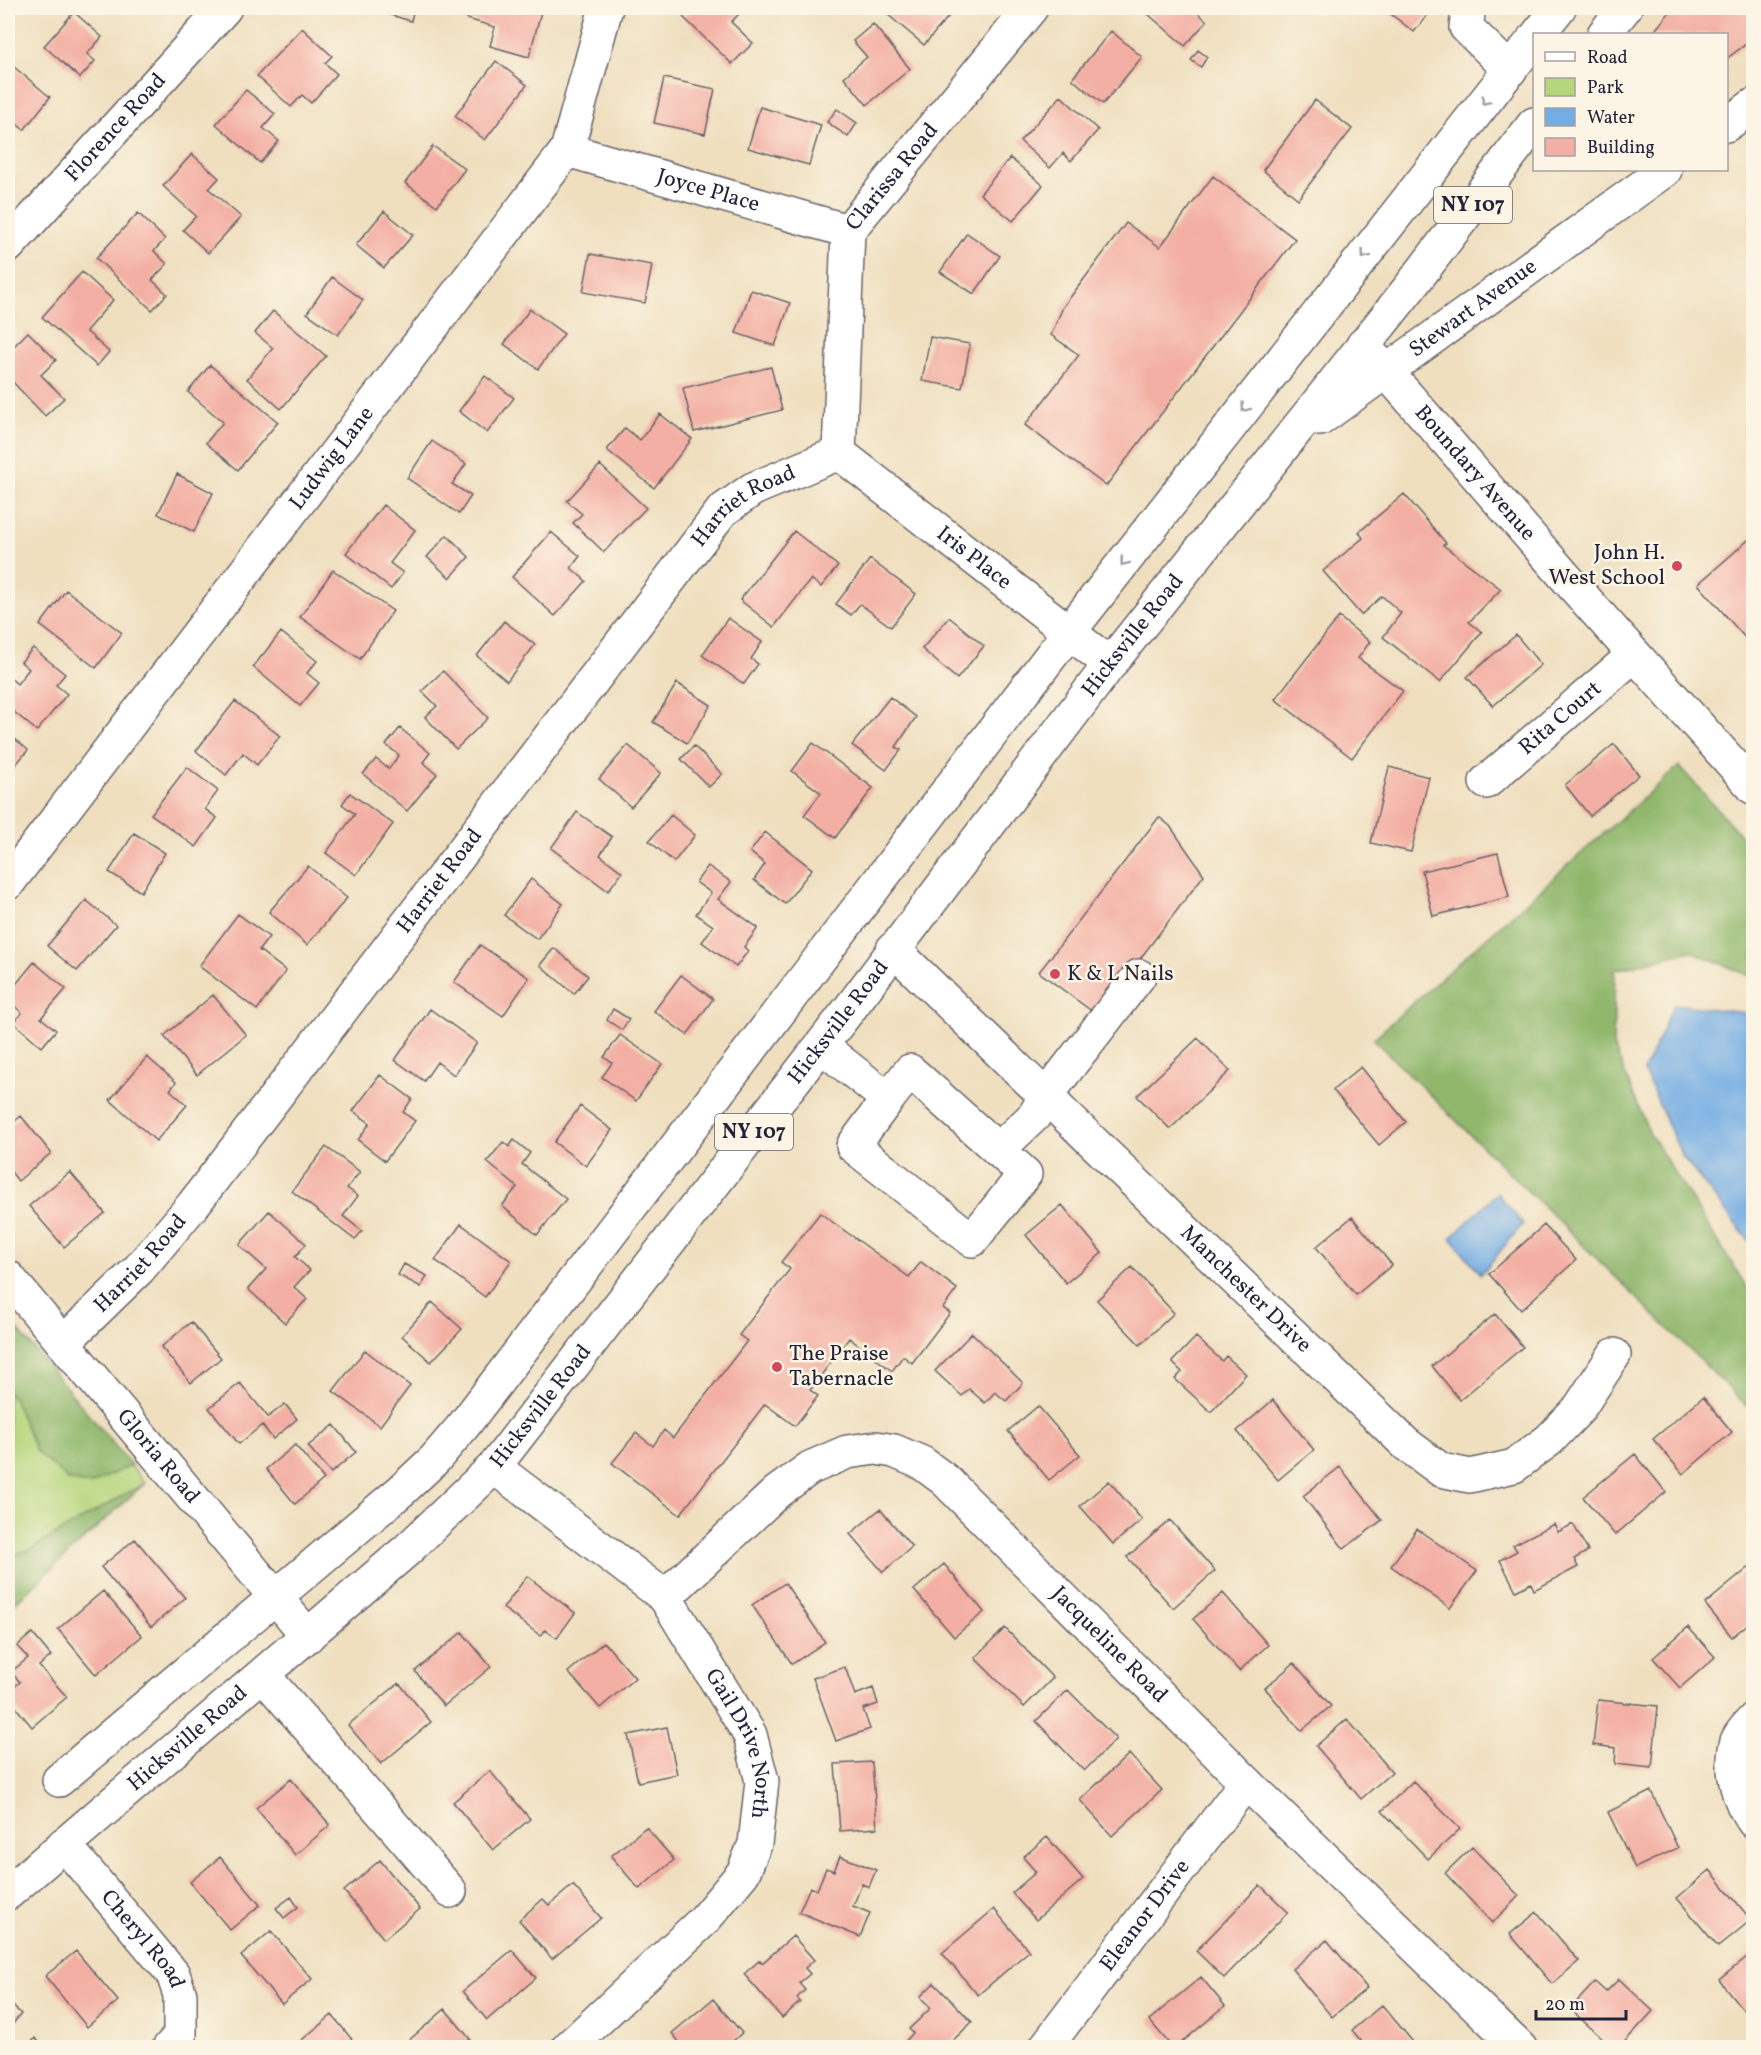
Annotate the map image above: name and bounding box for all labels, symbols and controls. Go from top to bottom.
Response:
legend [1533,33,1728,171]
text: Road [1587,46,1628,71]
street label: Florence Road [58,66,174,189]
text: Park [1587,76,1624,101]
one-way arrow [1482,95,1493,106]
text: Water [1587,106,1635,131]
street label: Clarissa Road [839,116,946,238]
text: Building [1587,136,1655,161]
street label: Joyce Place [653,161,763,220]
road number: NY 107 [1434,187,1512,223]
one-way arrow [1362,248,1373,259]
street label: Stewart Avenue [1403,252,1544,365]
street label: Boundary Avenue [1407,398,1543,548]
street label: Ludwig Lane [282,400,382,517]
one-way arrow [1241,401,1252,412]
street label: Harriet Road [684,457,800,554]
street label: Iris Place [930,519,1018,597]
place label: John H. West School [1548,538,1665,594]
one-way arrow [1121,555,1132,566]
marker: John H. West School [1670,559,1684,573]
street label: Hicksville Road [1075,567,1191,704]
street label: Rita Court [1512,674,1609,763]
street label: Harriet Road [390,822,490,940]
street label: Hicksville Road [781,954,897,1091]
place label: K & L Nails [1067,959,1174,990]
marker: K & L Nails [1048,967,1062,981]
road number: NY 107 [715,1114,793,1150]
street label: Harriet Road [87,1208,194,1320]
street label: Manchester Drive [1173,1218,1318,1360]
street label: Hicksville Road [483,1338,599,1475]
place label: The Praise Tabernacle [789,1339,894,1395]
marker: The Praise Tabernacle [770,1360,784,1374]
street label: Gloria Road [109,1402,207,1511]
street label: Jacqueline Road [1044,1579,1175,1710]
street label: Gail Drive North [697,1663,778,1821]
street label: Hicksville Road [121,1678,254,1799]
street label: Eleanor Drive [1092,1853,1198,1978]
street label: Cheryl Road [93,1883,192,1992]
scale bar [1536,1983,1626,2021]
text: 20 m [1545,1993,1585,2018]

